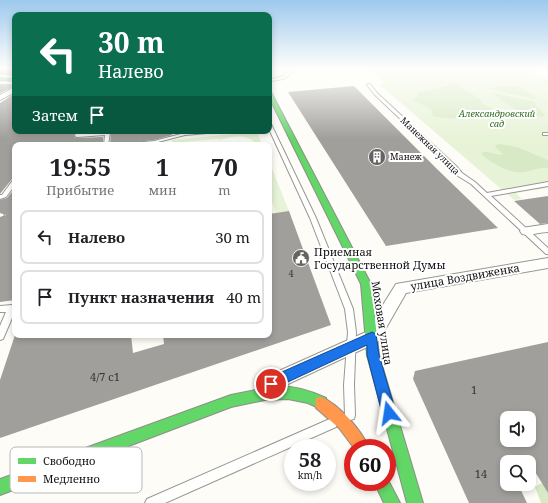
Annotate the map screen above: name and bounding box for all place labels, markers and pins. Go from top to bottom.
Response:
building icon: Манеж [367,147,387,167]
place label: Манеж [390,152,422,162]
place label: Приемная Государственной Думы [314,244,445,272]
public building icon: Приемная Государственной Думы [291,248,311,268]
pin [254,367,288,401]

